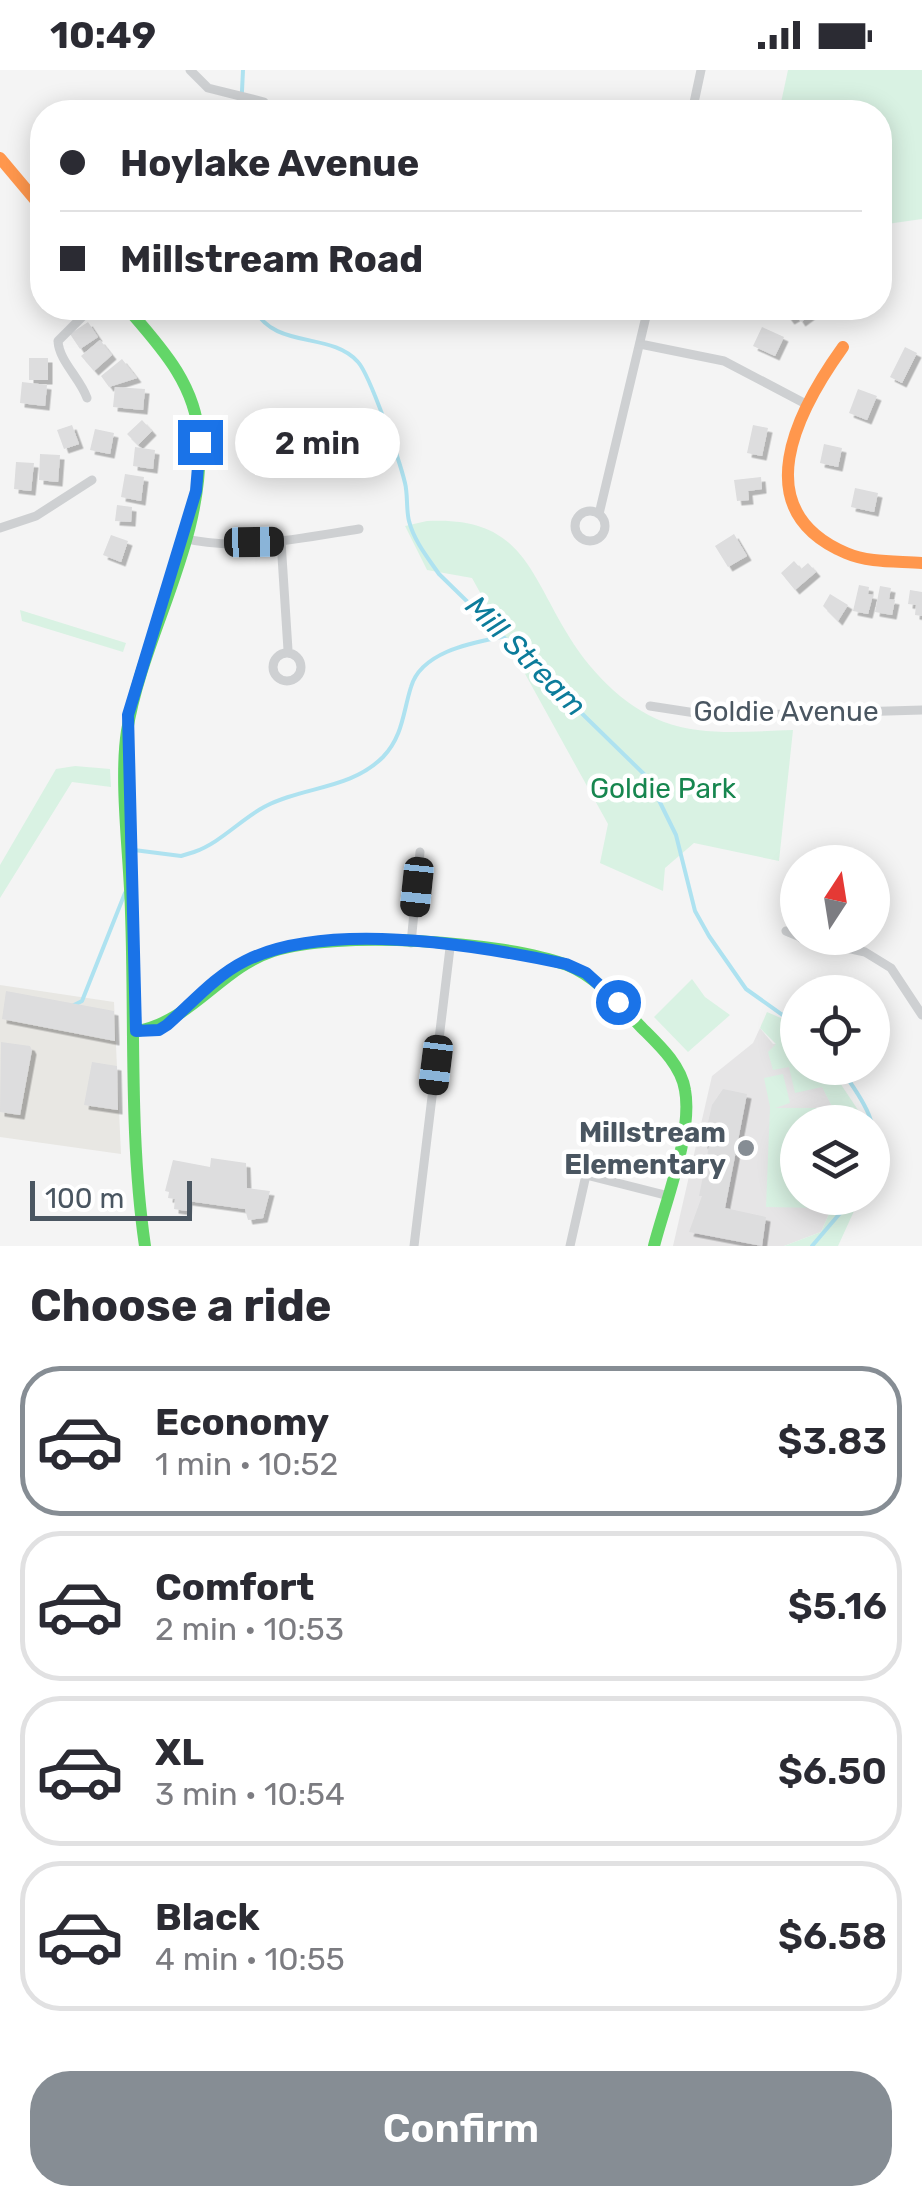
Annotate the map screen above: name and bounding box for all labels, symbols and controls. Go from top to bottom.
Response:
text: 10:49 [50,12,156,58]
text: Hoylake Avenue [120,140,419,186]
text: Millstream Road [120,236,423,282]
callout: 2 min [235,407,400,477]
route end [178,420,223,465]
text: 2 min [275,424,360,462]
car [224,526,284,558]
water label: Mill Stream [458,588,594,724]
street label: Goldie Avenue [693,695,879,728]
park label: Goldie Park [590,772,737,805]
north arrow [780,845,890,955]
map controls [780,845,890,1215]
car [399,856,435,918]
button: locate [780,975,890,1085]
route start [596,980,641,1025]
car [417,1033,455,1097]
button: layers [780,1105,890,1215]
place label: Millstream Elementary [564,1116,726,1181]
marker: Millstream Elementary [735,1137,757,1159]
scale bar [30,1176,192,1220]
text: 100 m [45,1182,124,1215]
text: Choose a ride [30,1279,332,1332]
icon: car [35,1396,125,1486]
text: Economy [155,1399,329,1445]
text: $3.83 [778,1418,887,1464]
text: 1 min · 10:52 [155,1445,338,1483]
icon: car [35,1561,125,1651]
text: Comfort [155,1564,314,1610]
text: $5.16 [788,1583,887,1629]
text: 2 min · 10:53 [155,1610,344,1648]
icon: car [35,1726,125,1816]
text: XL [155,1729,204,1775]
text: $6.50 [778,1748,887,1794]
text: 3 min · 10:54 [155,1775,345,1813]
icon: car [35,1891,125,1981]
text: Black [155,1894,260,1940]
text: $6.58 [778,1913,887,1959]
text: 4 min · 10:55 [155,1940,345,1978]
button: Confirm [30,2071,892,2186]

